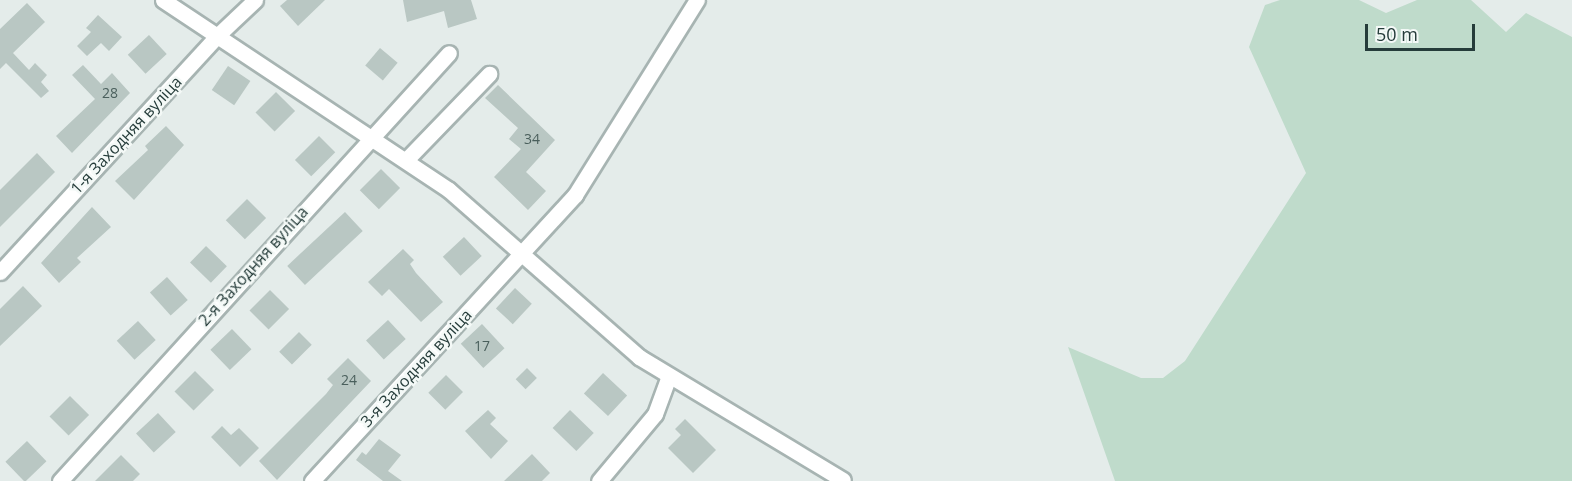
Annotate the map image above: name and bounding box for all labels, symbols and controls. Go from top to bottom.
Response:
scale bar [1368,12,1478,50]
text: 50 m [1376,22,1418,46]
street label: 1-я Заходняя вуліца [66,72,186,198]
house number: 28 [102,85,118,101]
house number: 34 [524,131,540,147]
street label: 2-я Заходняя вуліца [194,202,312,330]
street label: 3-я Заходняя вуліца [356,305,476,431]
house number: 17 [474,338,490,354]
house number: 24 [341,372,357,388]

